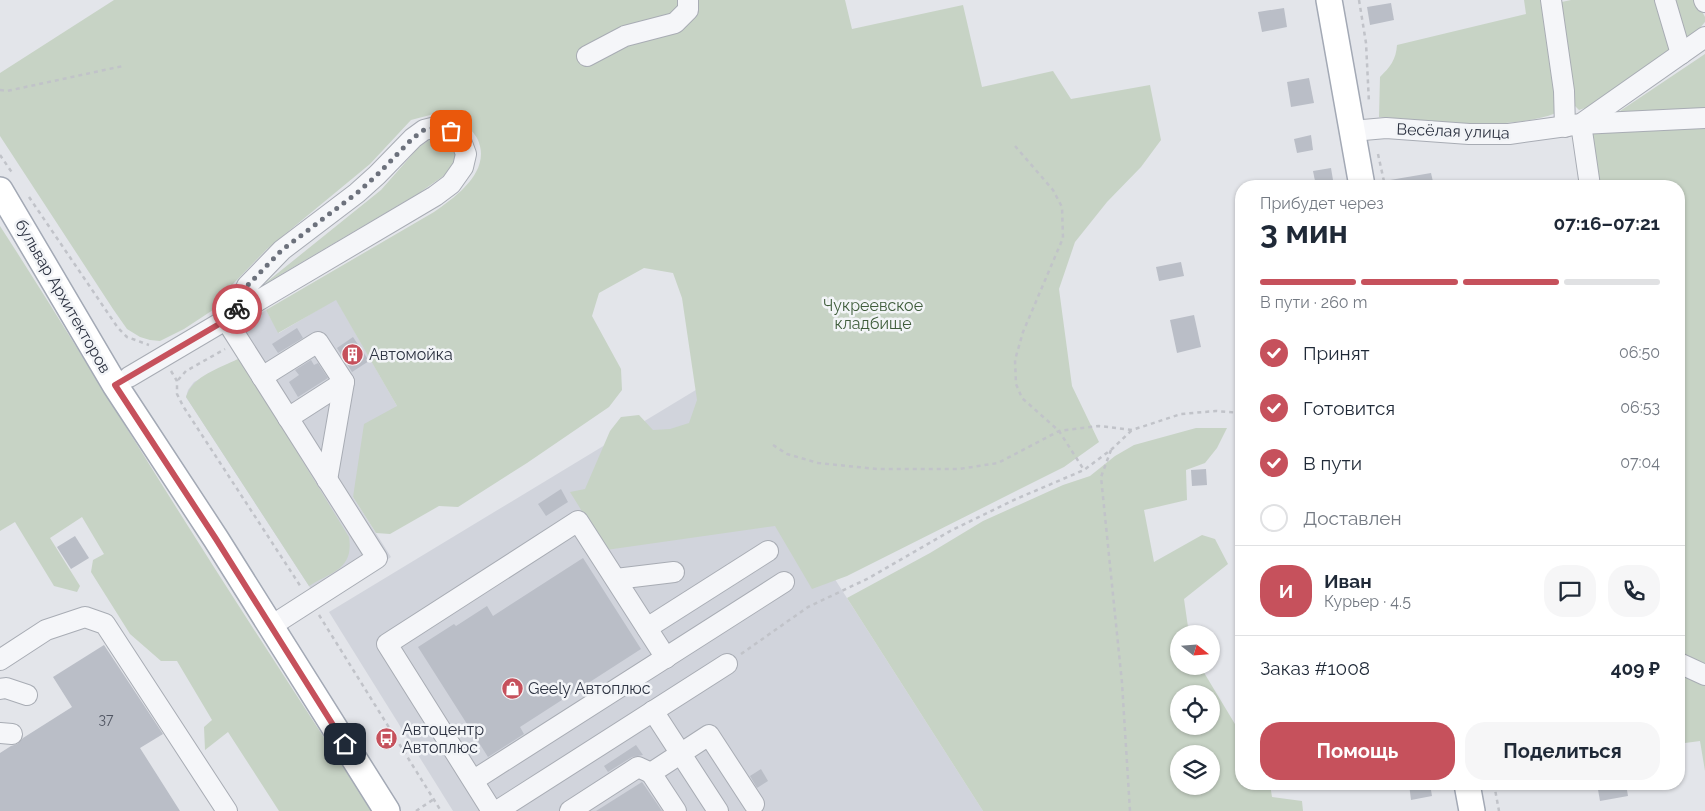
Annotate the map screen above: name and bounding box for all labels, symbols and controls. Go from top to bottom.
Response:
pin [430,110,472,152]
icon: bag [437,117,465,145]
street label: Весёлая улица [1396,120,1510,142]
text: Прибудет через [1260,194,1384,213]
text: 07:16–07:21 [1553,212,1660,234]
text: 3 мин [1260,213,1348,250]
street label: бульвар Архитекторов [11,216,115,376]
courier [212,284,262,334]
text: В пути · 260 m [1260,293,1367,312]
icon: bike [223,295,251,323]
park label: Чукреевское кладбище [823,296,923,333]
icon: check [1260,339,1288,367]
building icon: Автомойка [341,342,365,366]
text: Принят [1303,342,1370,364]
text: 06:50 [1619,343,1660,362]
place label: Автомойка [369,345,453,364]
icon: check [1260,394,1288,422]
text: Готовится [1303,397,1395,419]
text: 06:53 [1620,398,1660,417]
icon: check [1260,449,1288,477]
text: В пути [1303,452,1362,474]
text: 07:04 [1620,453,1660,472]
text: Доставлен [1303,507,1402,529]
button: chat [1544,565,1596,617]
button: phone [1608,565,1660,617]
text: Иван [1324,570,1372,592]
text: И [1279,580,1293,602]
text: Курьер · 4.5 [1324,592,1411,611]
north arrow [1170,625,1220,675]
map controls [1170,625,1220,795]
text: Заказ #1008 [1260,657,1370,679]
text: 409 ₽ [1611,657,1660,679]
shop icon: Geely Автоплюс [500,676,524,700]
place label: Geely Автоплюс [528,679,651,698]
button: locate [1170,685,1220,735]
house number: 37 [99,711,114,727]
place label: Автоцентр Автоплюс [402,720,484,757]
button: Помощь [1260,722,1455,780]
button: Поделиться [1465,722,1660,780]
pin [324,723,366,765]
bus stop icon: Автоцентр Автоплюс [374,726,398,750]
icon: home [331,730,359,758]
button: layers [1170,745,1220,795]

